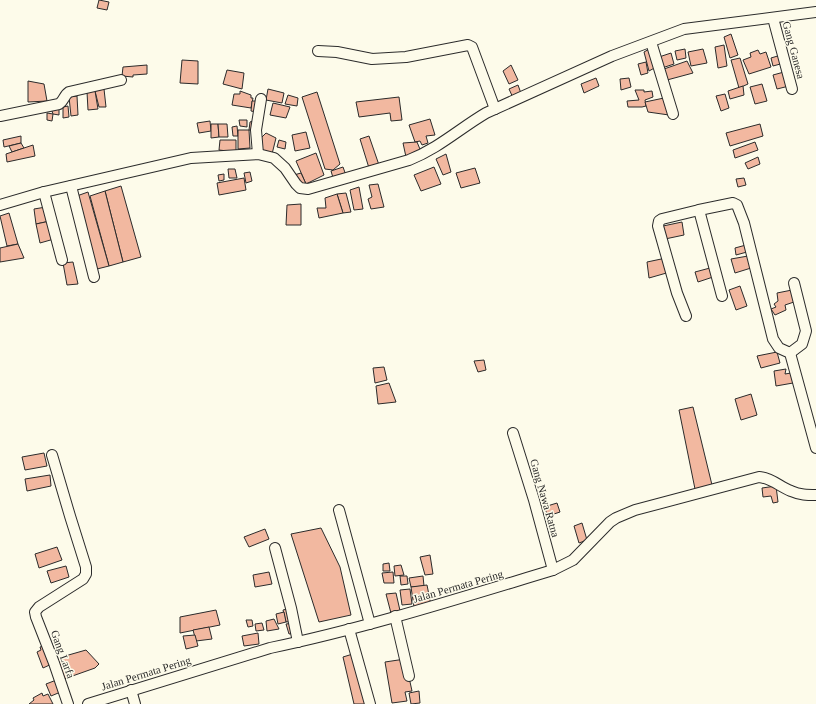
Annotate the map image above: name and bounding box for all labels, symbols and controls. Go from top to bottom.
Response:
street label: Gang Ganesa [781,20,807,80]
street label: Gang Nawa Ratna [528,458,562,539]
street label: Jalan Permata Pering [412,567,505,605]
street label: Gang Larfa [49,628,77,680]
street label: Jalan Permata Pering [100,654,193,692]

